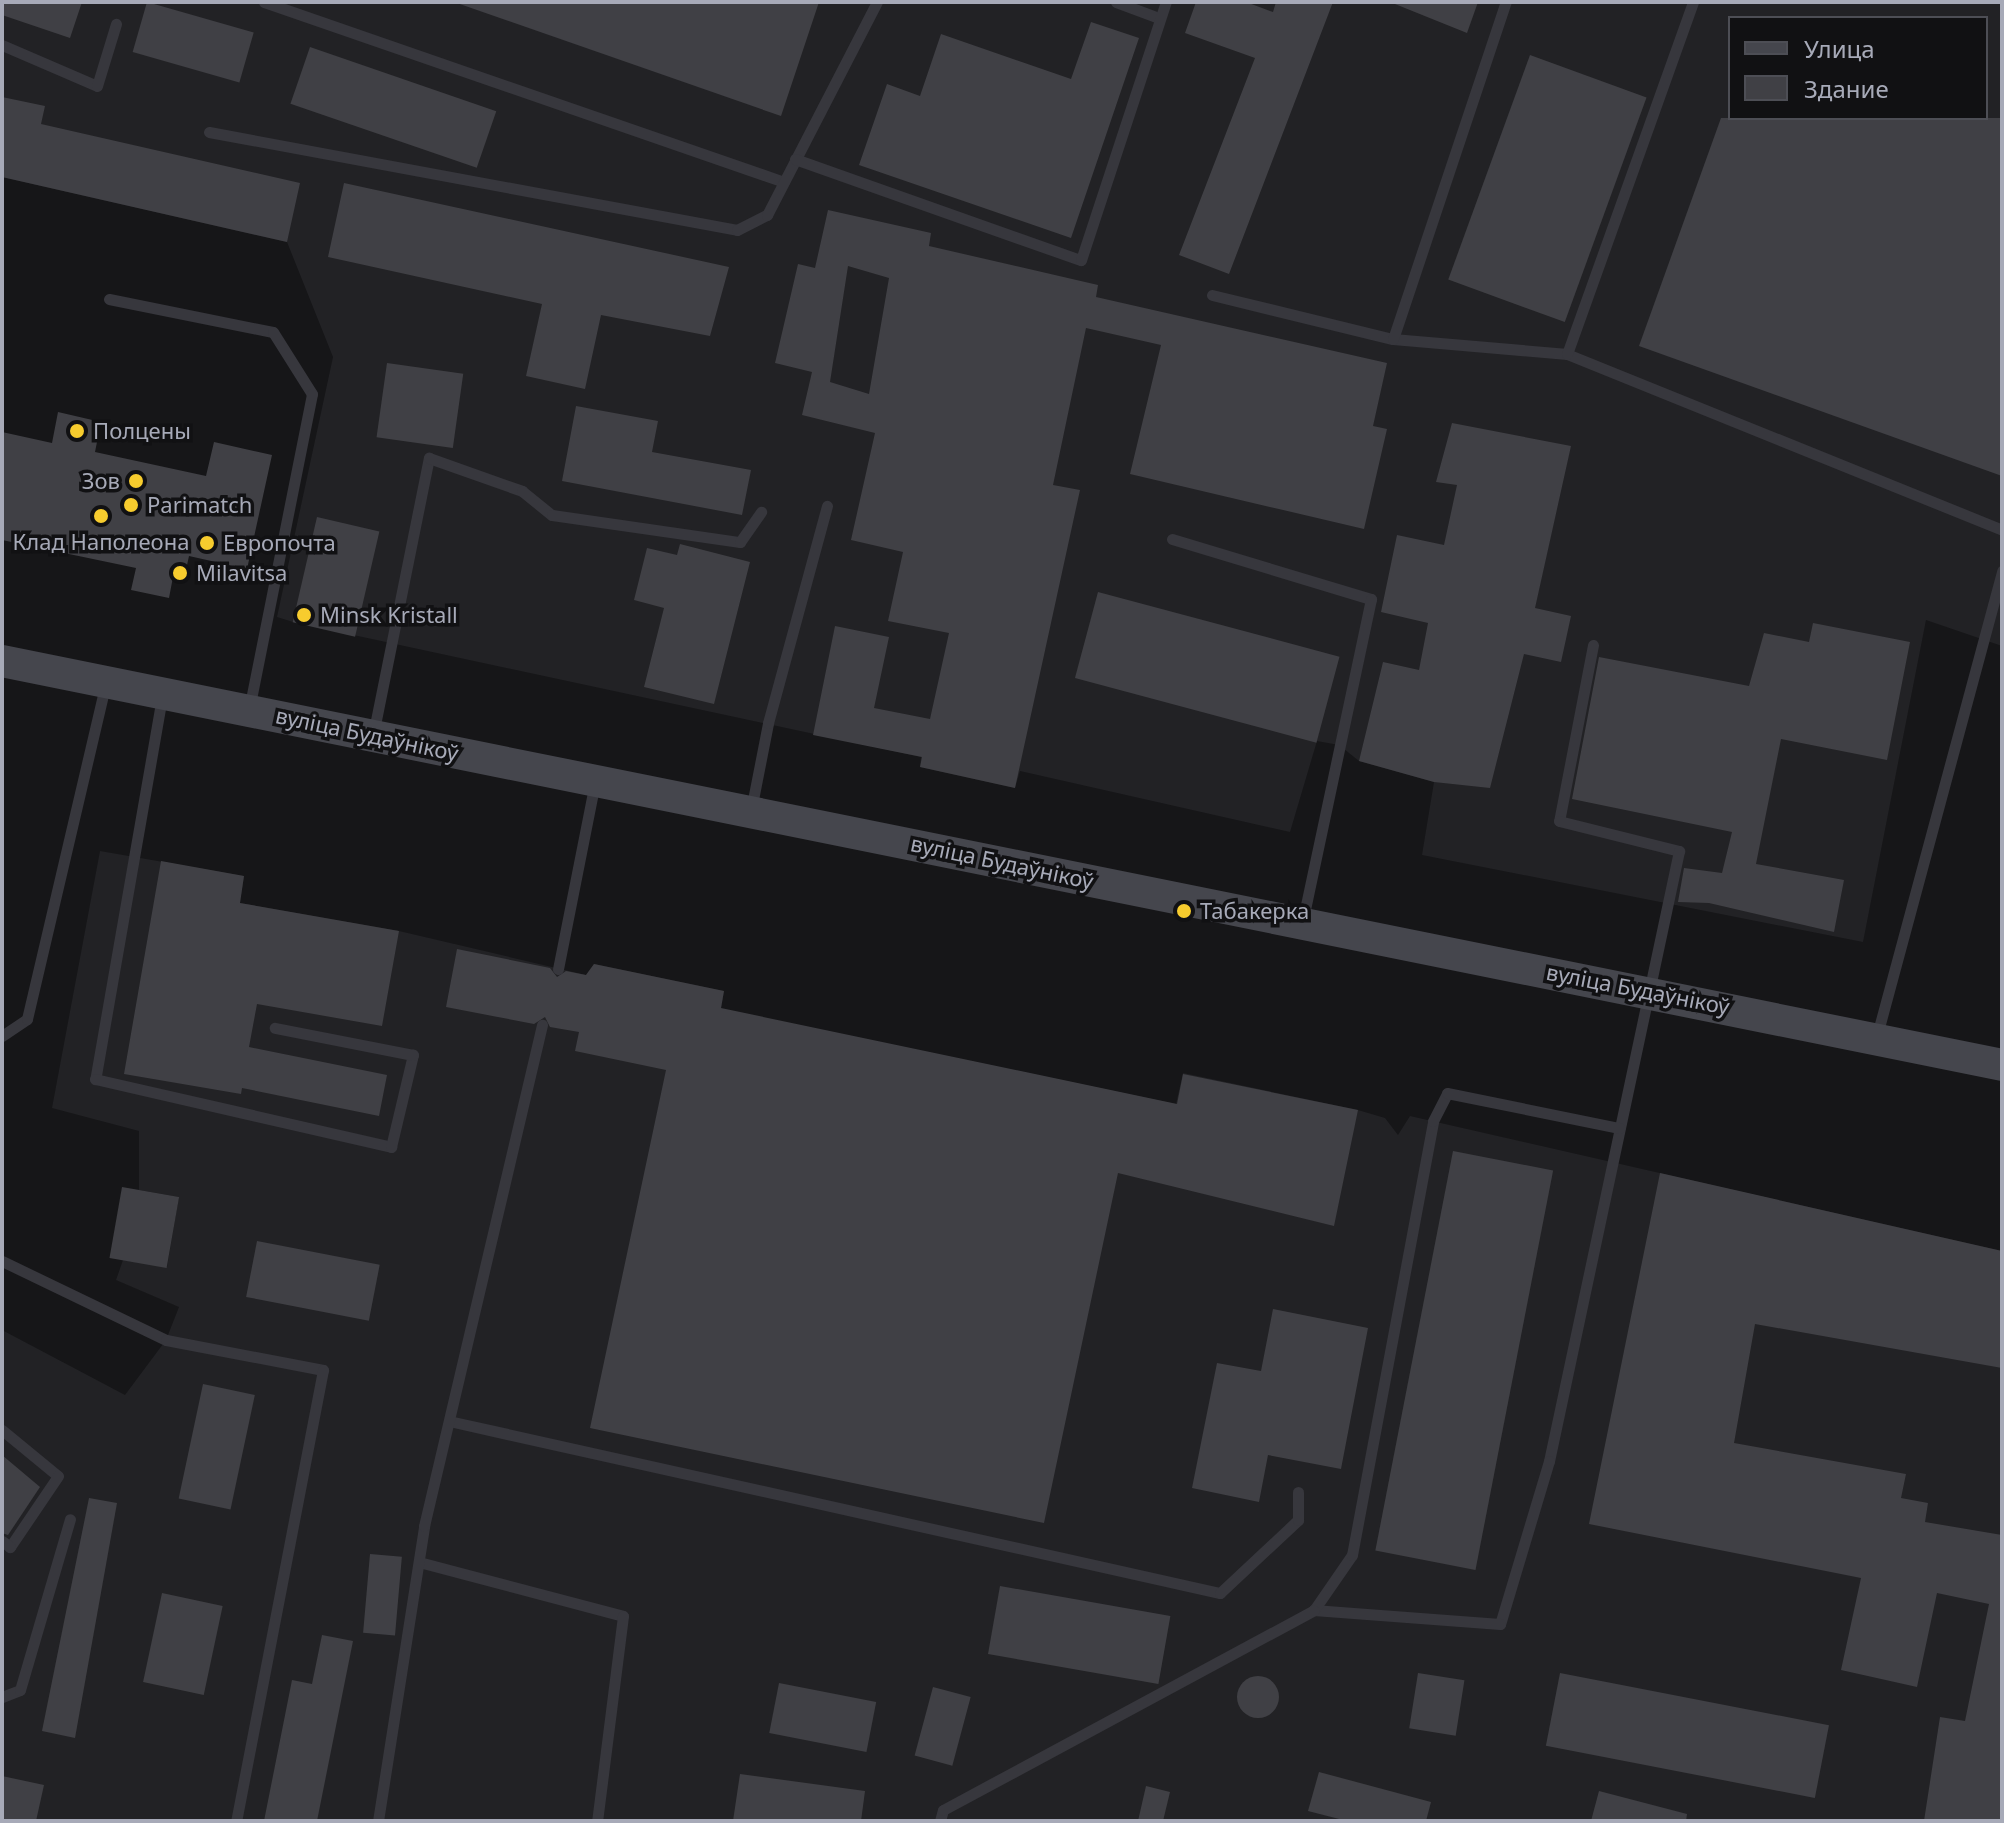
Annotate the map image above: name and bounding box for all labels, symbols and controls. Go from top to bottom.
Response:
legend [1728,16,1988,120]
text: Улица [1804,32,1875,65]
text: Здание [1804,72,1889,105]
place label: Полцены [93,418,191,444]
marker: Полцены [68,422,86,440]
place label: Зов [82,468,120,494]
marker: Зов [127,472,145,490]
place label: Parimatch [147,492,252,518]
marker: Parimatch [122,496,140,514]
marker: Клад Наполеона [92,507,110,525]
place label: Клад Наполеона [13,529,189,555]
place label: Европочта [223,530,336,556]
marker: Европочта [198,534,216,552]
place label: Milavitsa [196,560,287,586]
marker: Milavitsa [171,564,189,582]
place label: Minsk Kristall [320,602,458,628]
marker: Minsk Kristall [295,606,313,624]
street label: вуліца Будаўнікоў [273,702,461,766]
street label: вуліца Будаўнікоў [908,830,1096,894]
place label: Табакерка [1200,898,1309,924]
marker: Табакерка [1175,902,1193,920]
street label: вуліца Будаўнікоў [1544,958,1732,1020]

